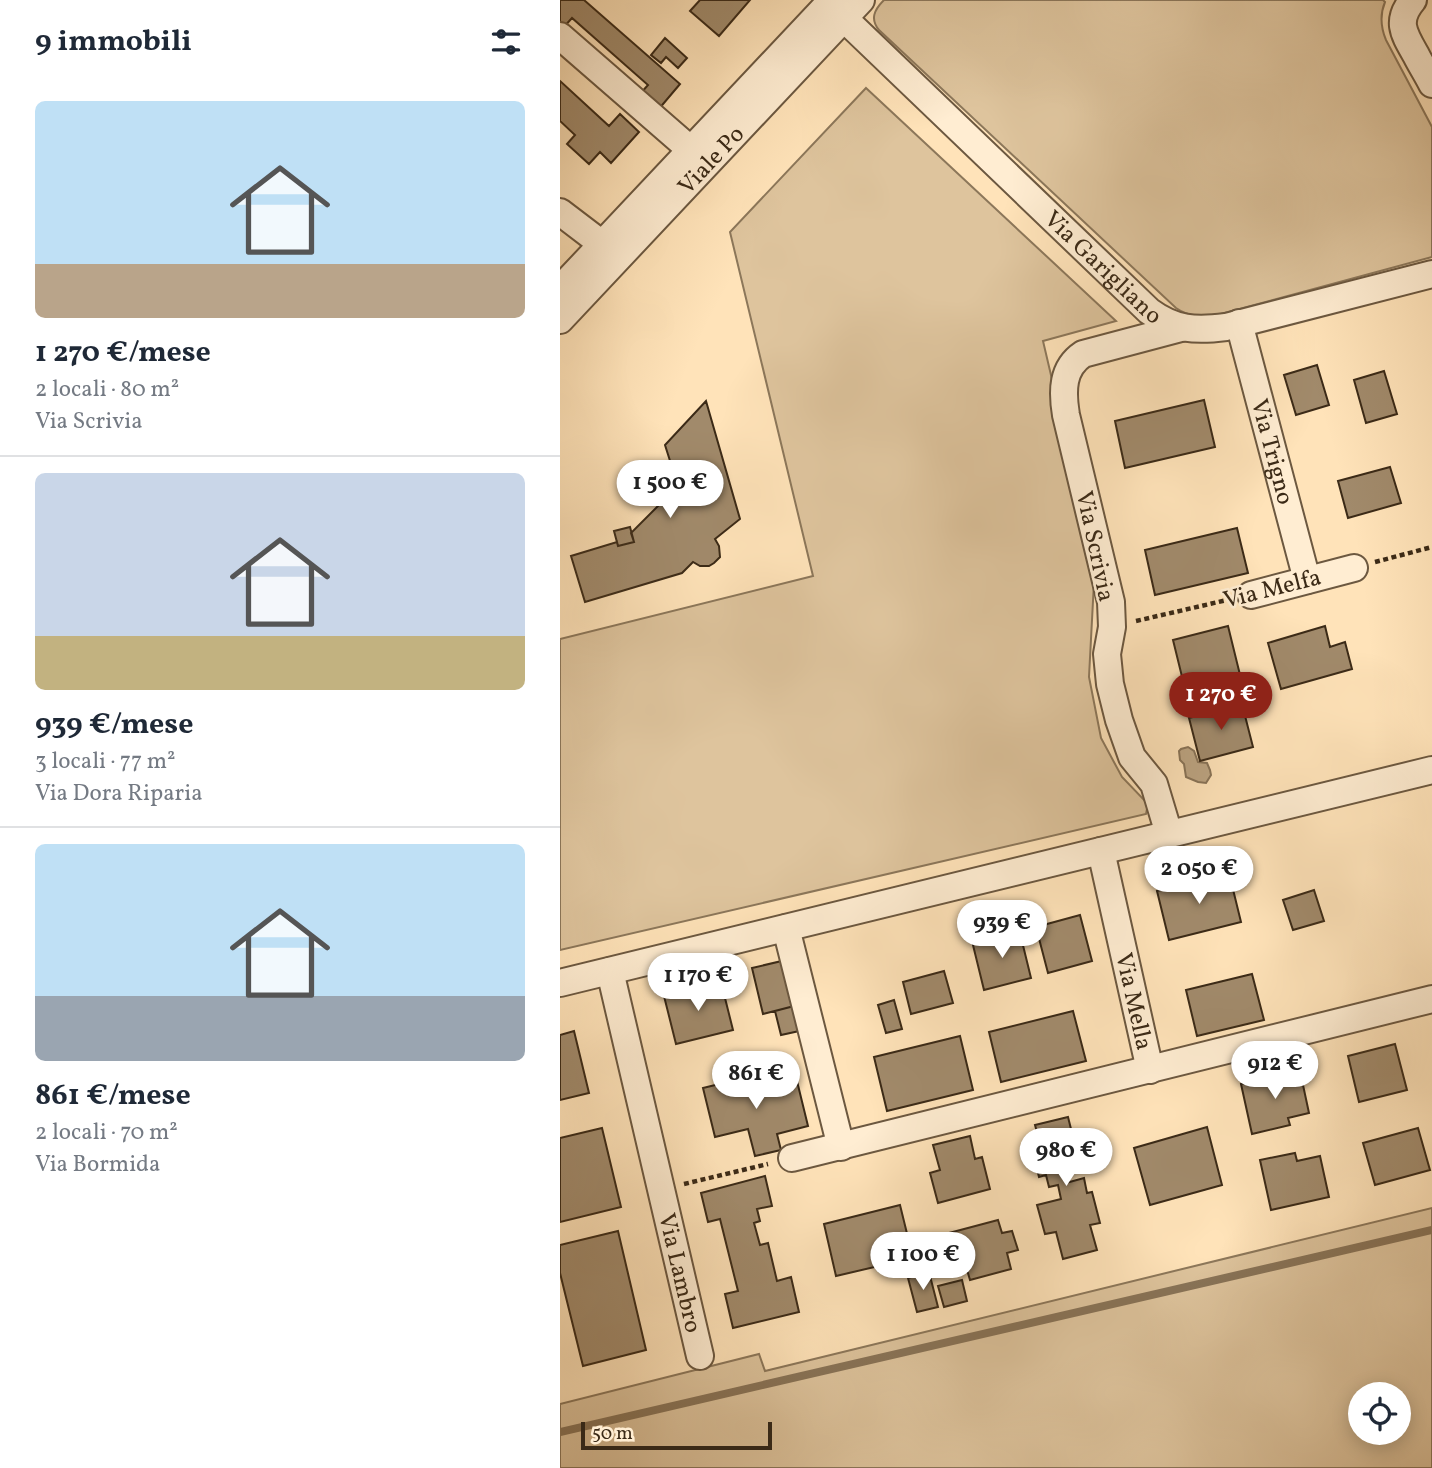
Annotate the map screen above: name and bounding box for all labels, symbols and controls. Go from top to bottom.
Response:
text: 9 immobili [35,21,192,63]
icon: filters [487,23,525,61]
street label: Viale Po [671,119,753,203]
icon: home [217,147,343,273]
street label: Via Garigliano [1035,204,1168,334]
text: 1 270 €/mese [35,332,211,374]
text: 2 locali · 80 m² [35,374,179,406]
street label: Via Trigno [1241,395,1301,509]
text: Via Scrivia [35,406,143,438]
pin: 1 500 € [605,461,735,520]
text: 1 500 € [633,467,707,499]
street label: Via Scrivia [1066,488,1122,605]
icon: home [217,519,343,645]
street label: Via Melfa [1220,561,1325,619]
pin: 1 270 € [1156,672,1286,732]
text: 1 270 € [1185,679,1257,711]
text: 939 €/mese [35,704,194,746]
text: 3 locali · 77 m² [35,746,176,778]
text: Via Dora Riparia [35,778,203,810]
pin: 2 050 € [1134,846,1264,906]
text: 2 050 € [1160,853,1238,885]
icon: home [217,890,343,1016]
pin: 939 € [953,900,1051,960]
text: 939 € [973,907,1031,939]
street label: Via Mella [1105,950,1160,1054]
pin: 1 170 € [633,954,763,1013]
text: 1 170 € [663,960,733,992]
pin: 912 € [1226,1042,1324,1101]
text: 912 € [1247,1048,1303,1080]
pin: 861 € [707,1052,805,1111]
text: 861 € [728,1058,784,1090]
text: 861 €/mese [35,1075,191,1117]
text: 2 locali · 70 m² [35,1117,178,1149]
pin: 980 € [1017,1128,1115,1188]
text: 980 € [1036,1135,1096,1167]
text: Via Bormida [35,1149,161,1181]
street label: Via Lambro [648,1210,709,1337]
pin: 1 100 € [858,1232,988,1292]
text: 1 100 € [886,1239,960,1271]
map controls [1348,1382,1411,1445]
button: locate [1348,1382,1411,1445]
scale bar [581,1419,772,1451]
text: 50 m [592,1421,633,1447]

